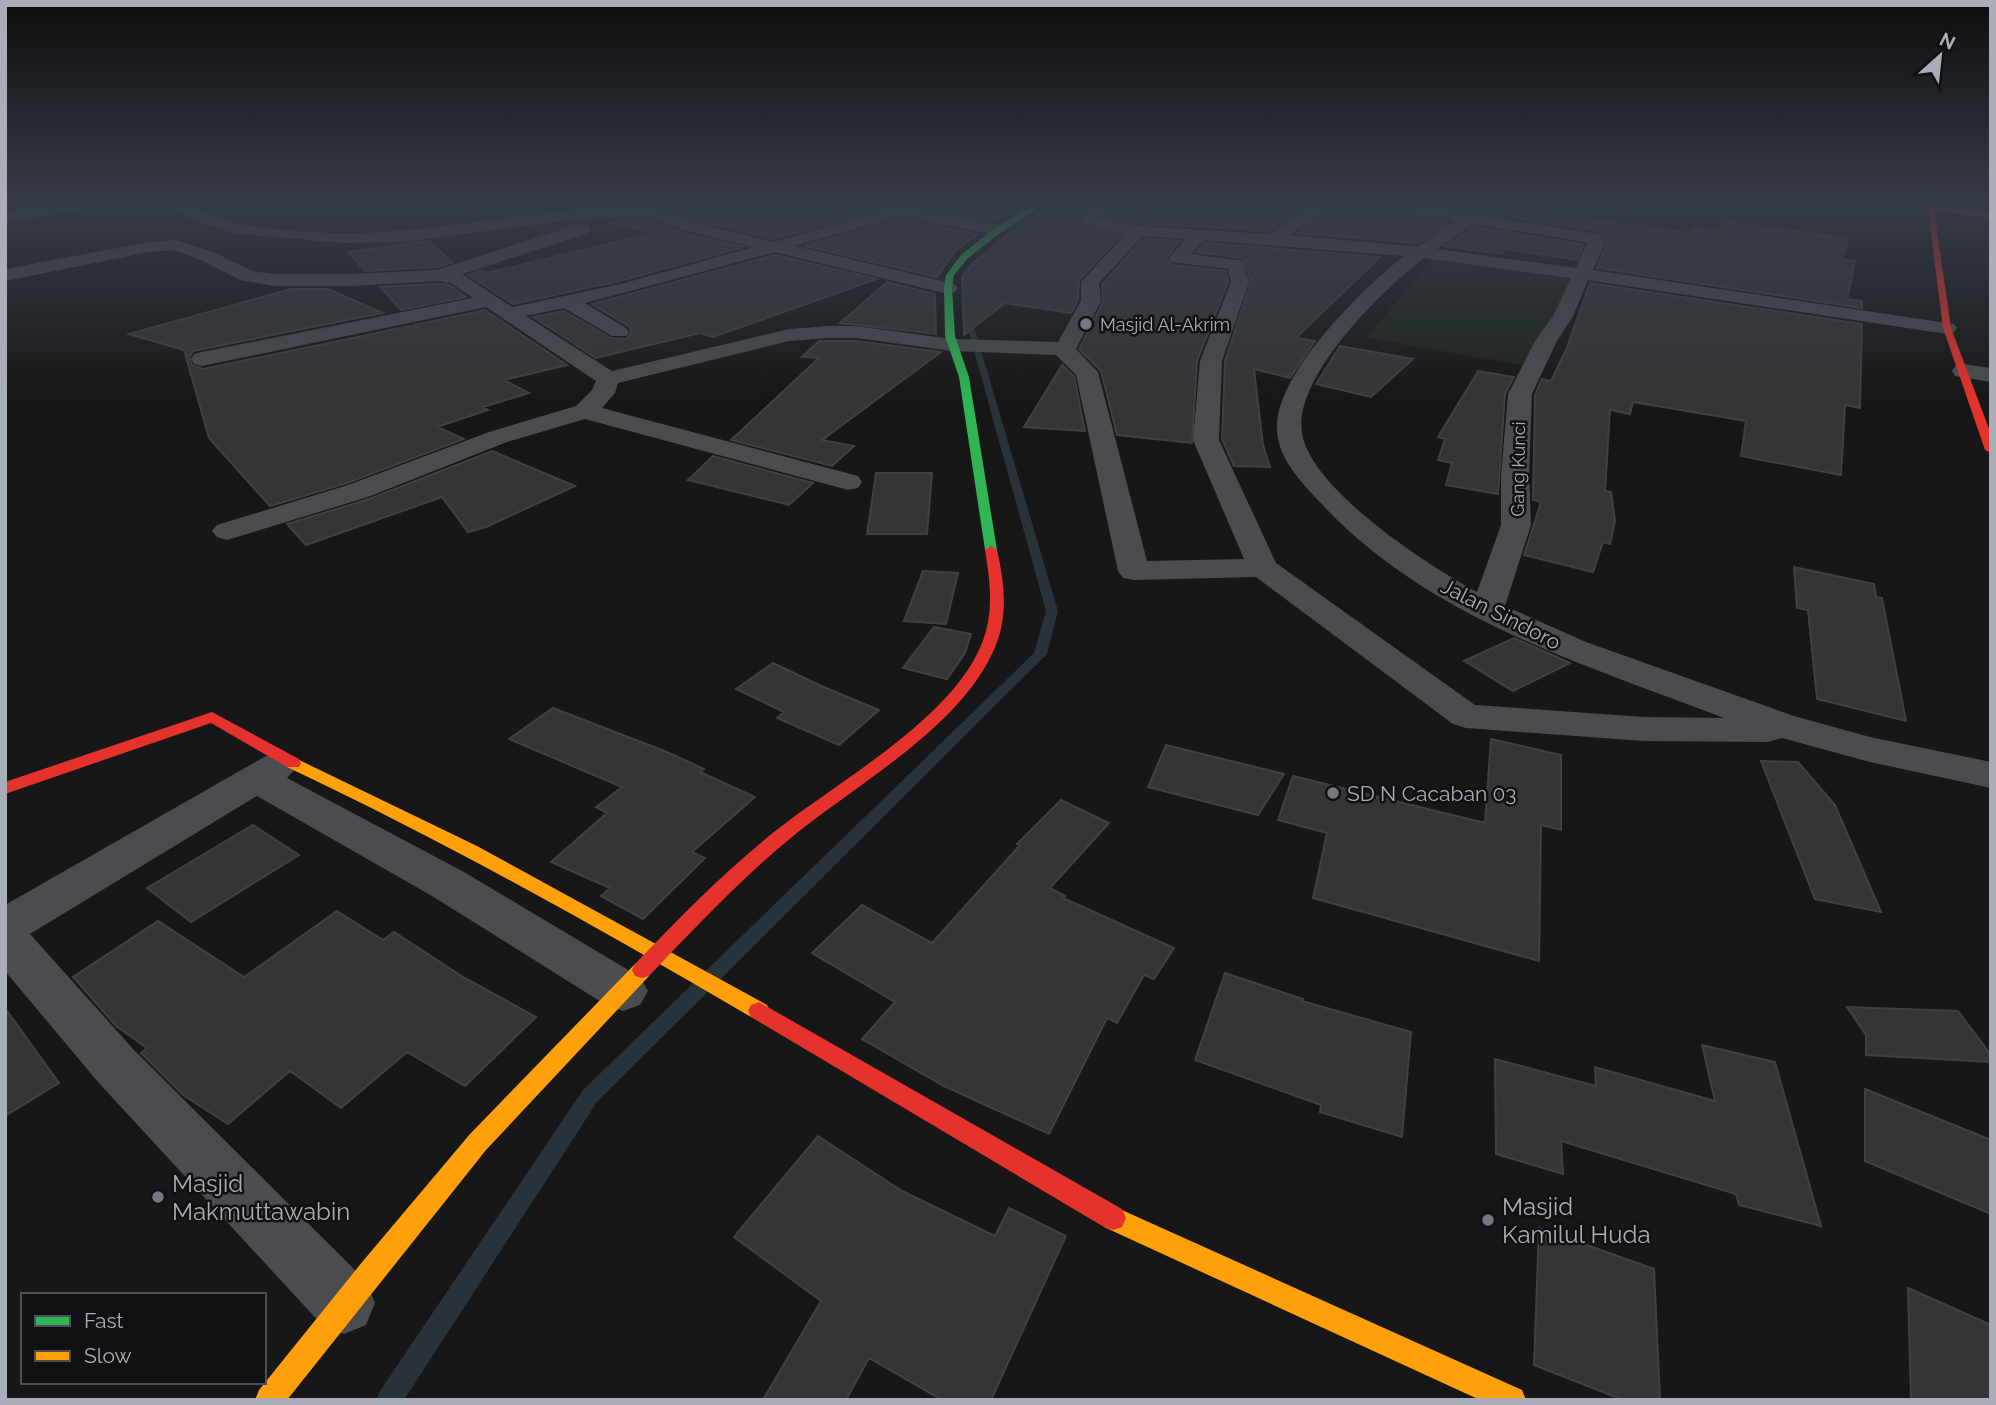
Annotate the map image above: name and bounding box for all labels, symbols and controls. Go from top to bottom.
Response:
north arrow [1905,21,1975,91]
text: N [1936,28,1959,54]
place label: Masjid Al-Akrim [1100,314,1230,335]
marker: Masjid Al-Akrim [1078,316,1094,332]
street label: Gang Kunci [1507,421,1529,517]
street label: Jalan Sindoro [1437,573,1565,655]
place label: SD N Cacaban 03 [1347,781,1517,806]
marker: SD N Cacaban 03 [1325,785,1341,801]
place label: Masjid Makmuttawabin [172,1169,350,1226]
marker: Masjid Makmuttawabin [150,1189,166,1205]
place label: Masjid Kamilul Huda [1502,1192,1650,1249]
marker: Masjid Kamilul Huda [1480,1212,1496,1228]
legend [21,1293,266,1384]
text: Fast [84,1308,124,1333]
text: Slow [84,1343,132,1368]

